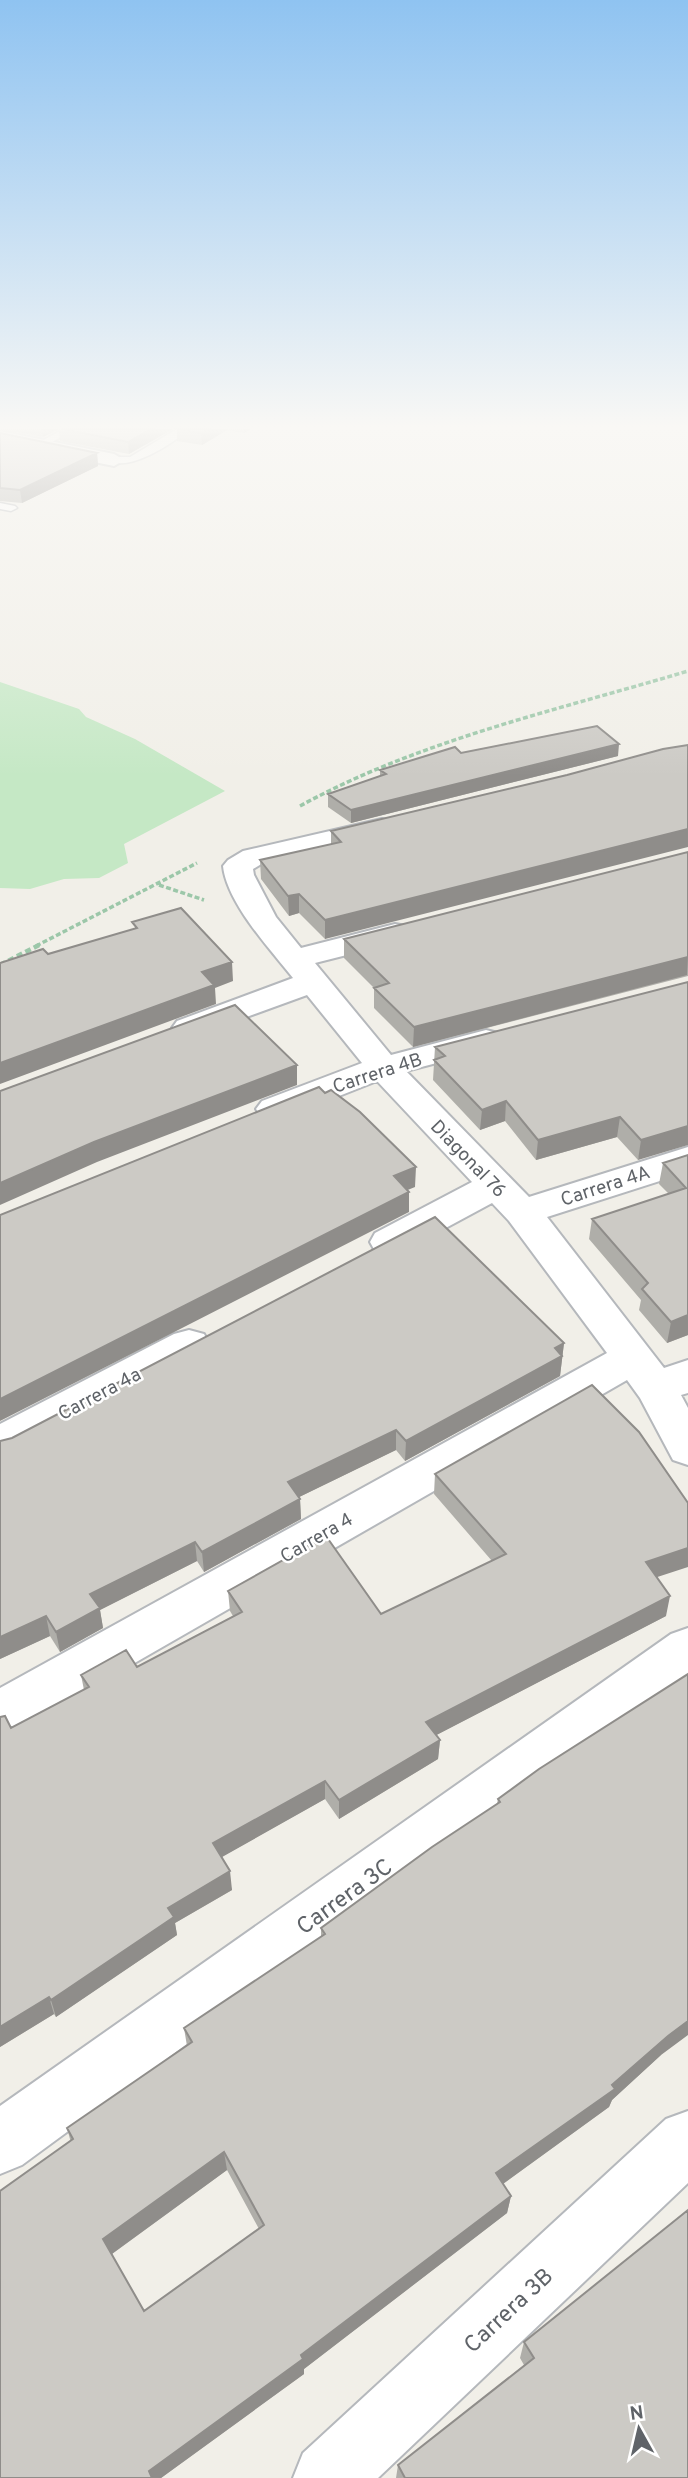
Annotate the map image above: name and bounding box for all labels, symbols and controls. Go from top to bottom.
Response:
street label: Carrera 4B [330,1048,426,1100]
street label: Diagonal 76 [425,1115,511,1203]
street label: Carrera 4A [558,1161,654,1213]
street label: Carrera 4a [54,1363,145,1427]
street label: Carrera 4 [276,1508,358,1569]
street label: Carrera 3C [292,1853,399,1943]
street label: Carrera 3B [459,2263,561,2361]
north arrow [604,2394,674,2464]
text: N [628,2401,645,2427]

